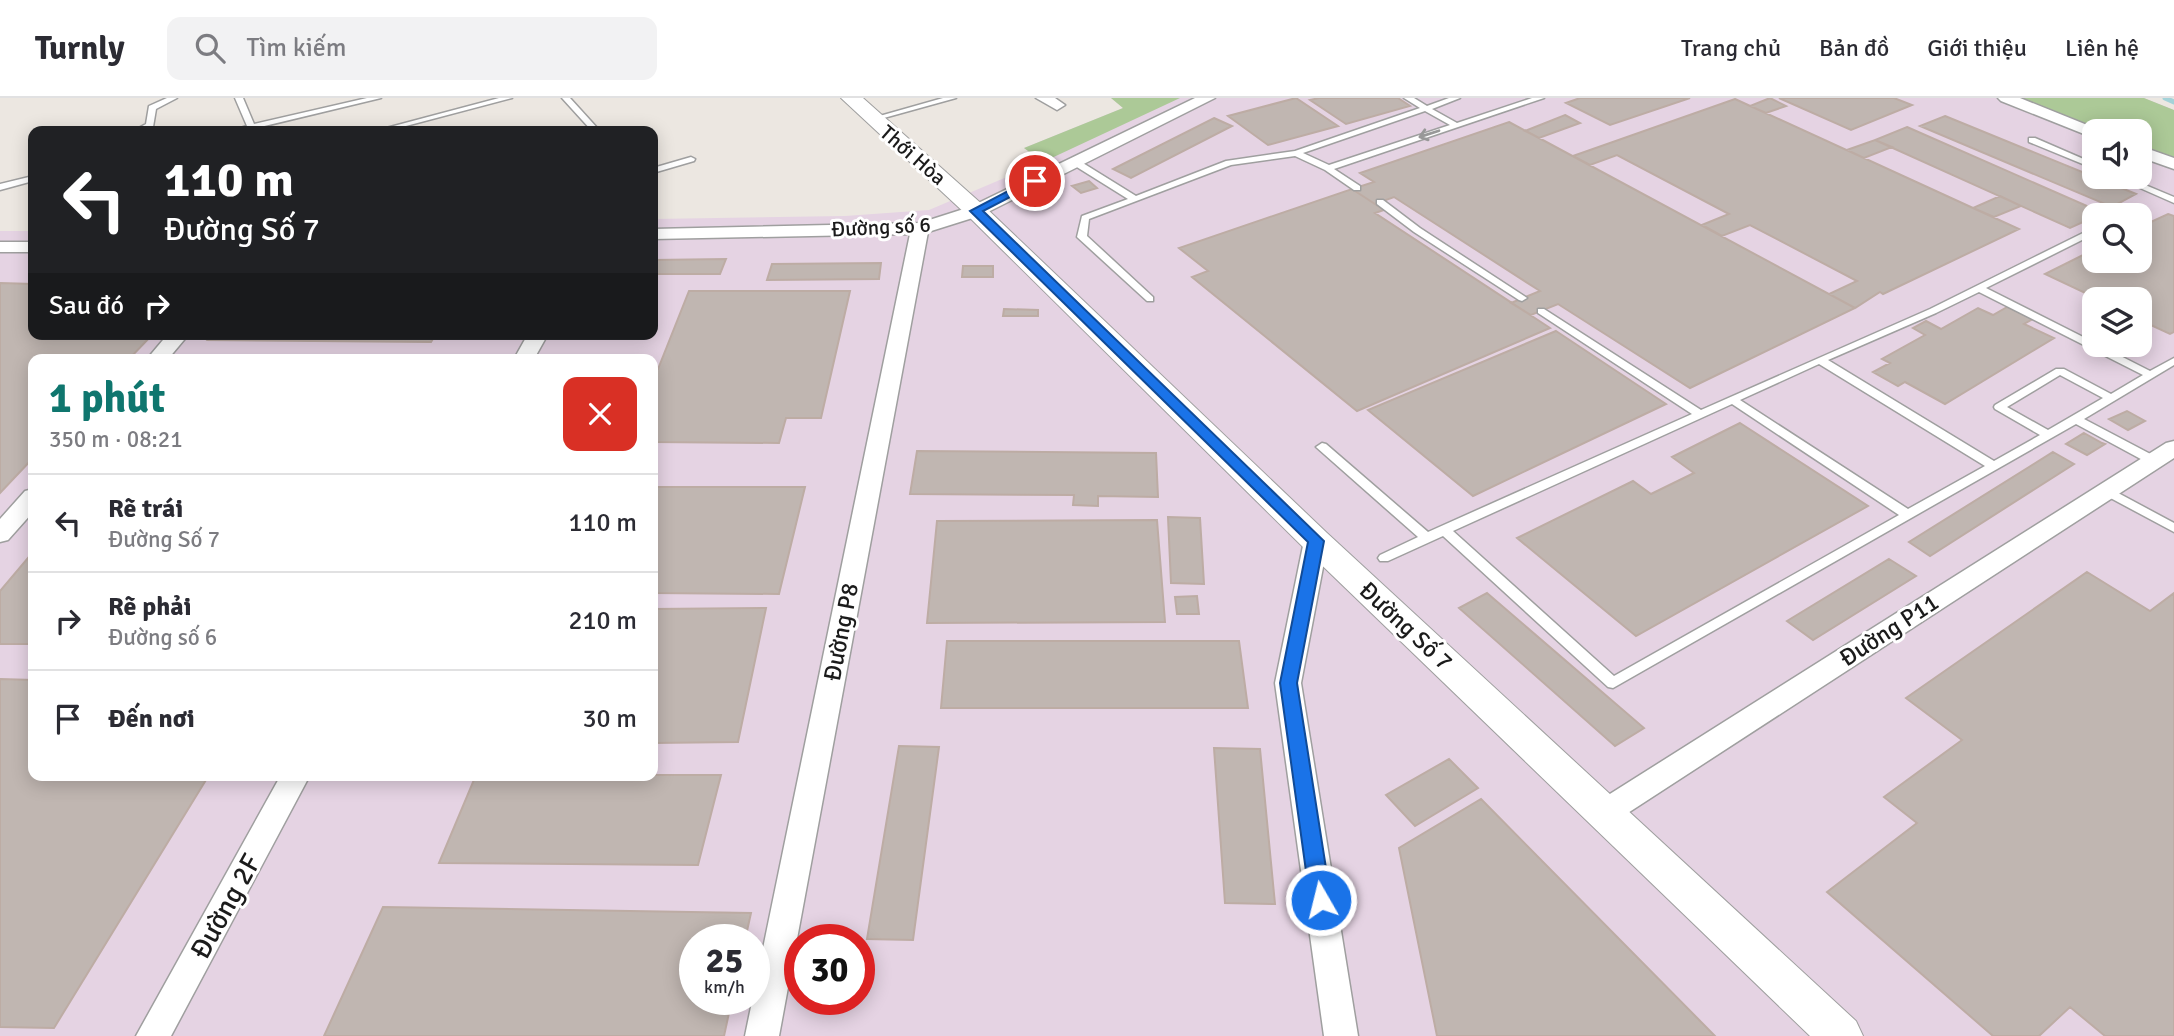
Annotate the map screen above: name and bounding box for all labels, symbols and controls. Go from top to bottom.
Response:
search box [167,17,657,80]
text: Turnly [35,28,125,69]
icon: search [191,29,229,67]
text: Tìm kiếm [247,32,346,64]
text: Trang chủ [1681,33,1781,63]
text: Bản đồ [1819,33,1889,63]
text: Giới thiệu [1927,33,2027,63]
text: Liên hệ [2065,33,2139,63]
street label: Thới Hòa [875,119,951,191]
map controls [2082,119,2152,357]
button: sound [2082,119,2152,189]
one-way arrow [1418,129,1440,141]
text: 110 m [164,150,294,210]
pin [1005,151,1065,211]
icon: left [49,154,140,245]
icon: arrive [1016,162,1054,200]
button: search [2082,203,2152,273]
text: Đường Số 7 [164,210,320,249]
street label: Đường số 6 [831,211,931,243]
icon: right [138,287,176,325]
button: layers [2082,287,2152,357]
text: Sau đó [49,290,124,322]
text: 1 phút [49,373,165,424]
button: close [563,377,637,451]
text: 350 m · 08:21 [49,425,183,454]
text: Rẽ trái [108,493,183,525]
icon: left [49,504,87,542]
text: 110 m [568,507,637,539]
text: Đường Số 7 [108,525,220,554]
street label: Đường Số 7 [1353,575,1459,677]
street label: Đường P8 [817,580,865,684]
street label: Đường P11 [1834,587,1944,673]
text: Rẽ phải [108,591,192,623]
icon: right [49,602,87,640]
text: 210 m [568,605,637,637]
text: Đường số 6 [108,623,217,652]
icon: arrive [49,700,87,738]
text: Đến nơi [108,703,195,735]
text: 30 m [582,703,637,735]
street label: Đường 2F [183,848,269,965]
position arrow [1284,863,1358,937]
speed limit sign: 30 [784,924,875,1015]
text: 25 [706,939,743,982]
text: km/h [704,976,745,998]

